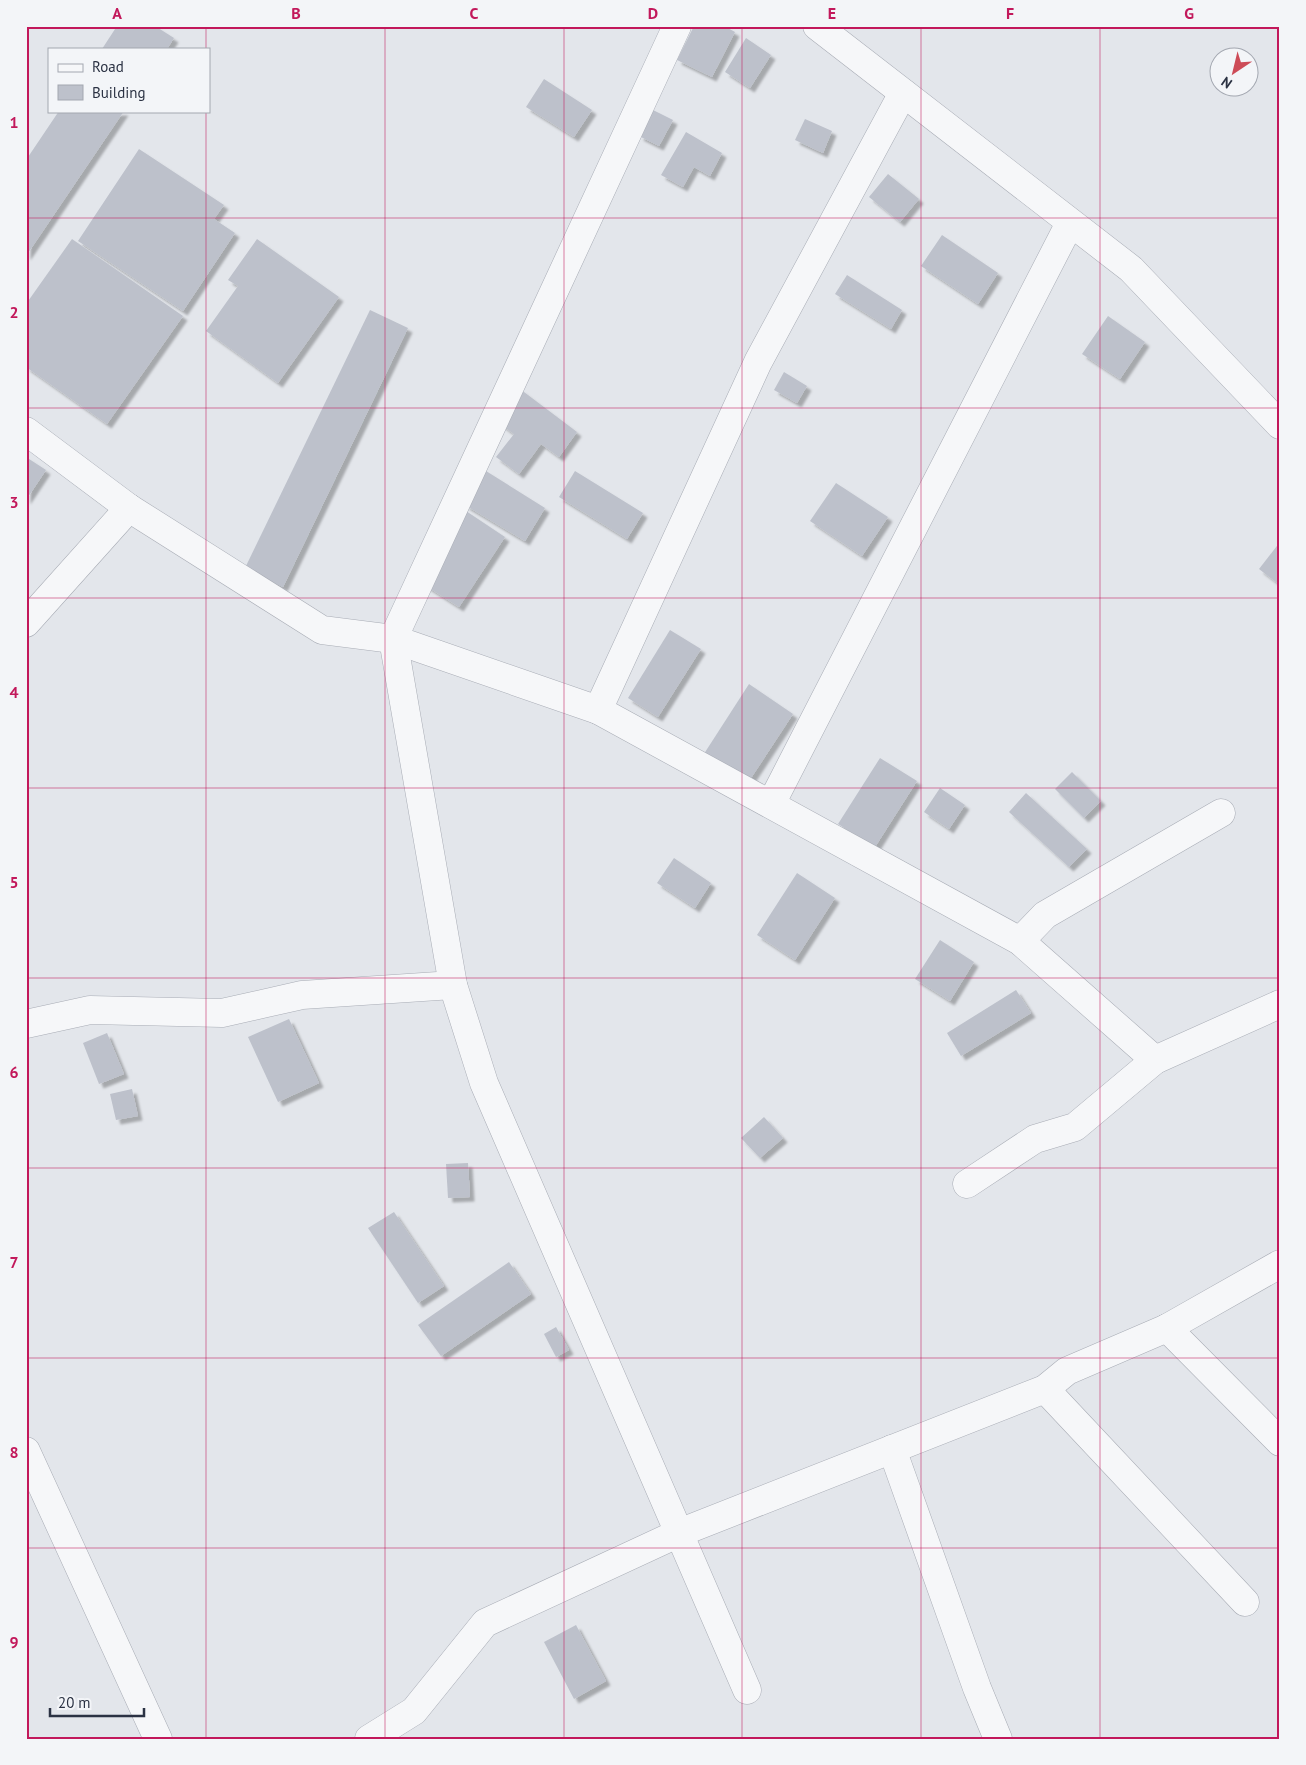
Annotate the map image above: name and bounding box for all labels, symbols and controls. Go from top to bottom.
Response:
text: A [112,3,122,23]
text: B [291,3,301,23]
text: C [470,3,479,23]
text: D [648,3,658,23]
text: E [828,3,836,23]
text: F [1006,3,1014,23]
text: G [1184,3,1194,23]
legend [48,48,210,112]
north arrow [1208,48,1258,98]
text: Road [92,57,124,76]
text: N [1218,73,1235,93]
text: Building [92,83,146,102]
text: 1 [9,112,19,132]
text: 2 [9,302,19,322]
text: 3 [9,492,19,512]
text: 4 [9,682,19,702]
text: 5 [9,872,19,892]
text: 6 [9,1062,19,1082]
text: 7 [9,1252,19,1272]
text: 8 [9,1442,19,1462]
text: 9 [9,1632,19,1652]
scale bar [50,1685,144,1717]
text: 20 m [58,1693,91,1712]

